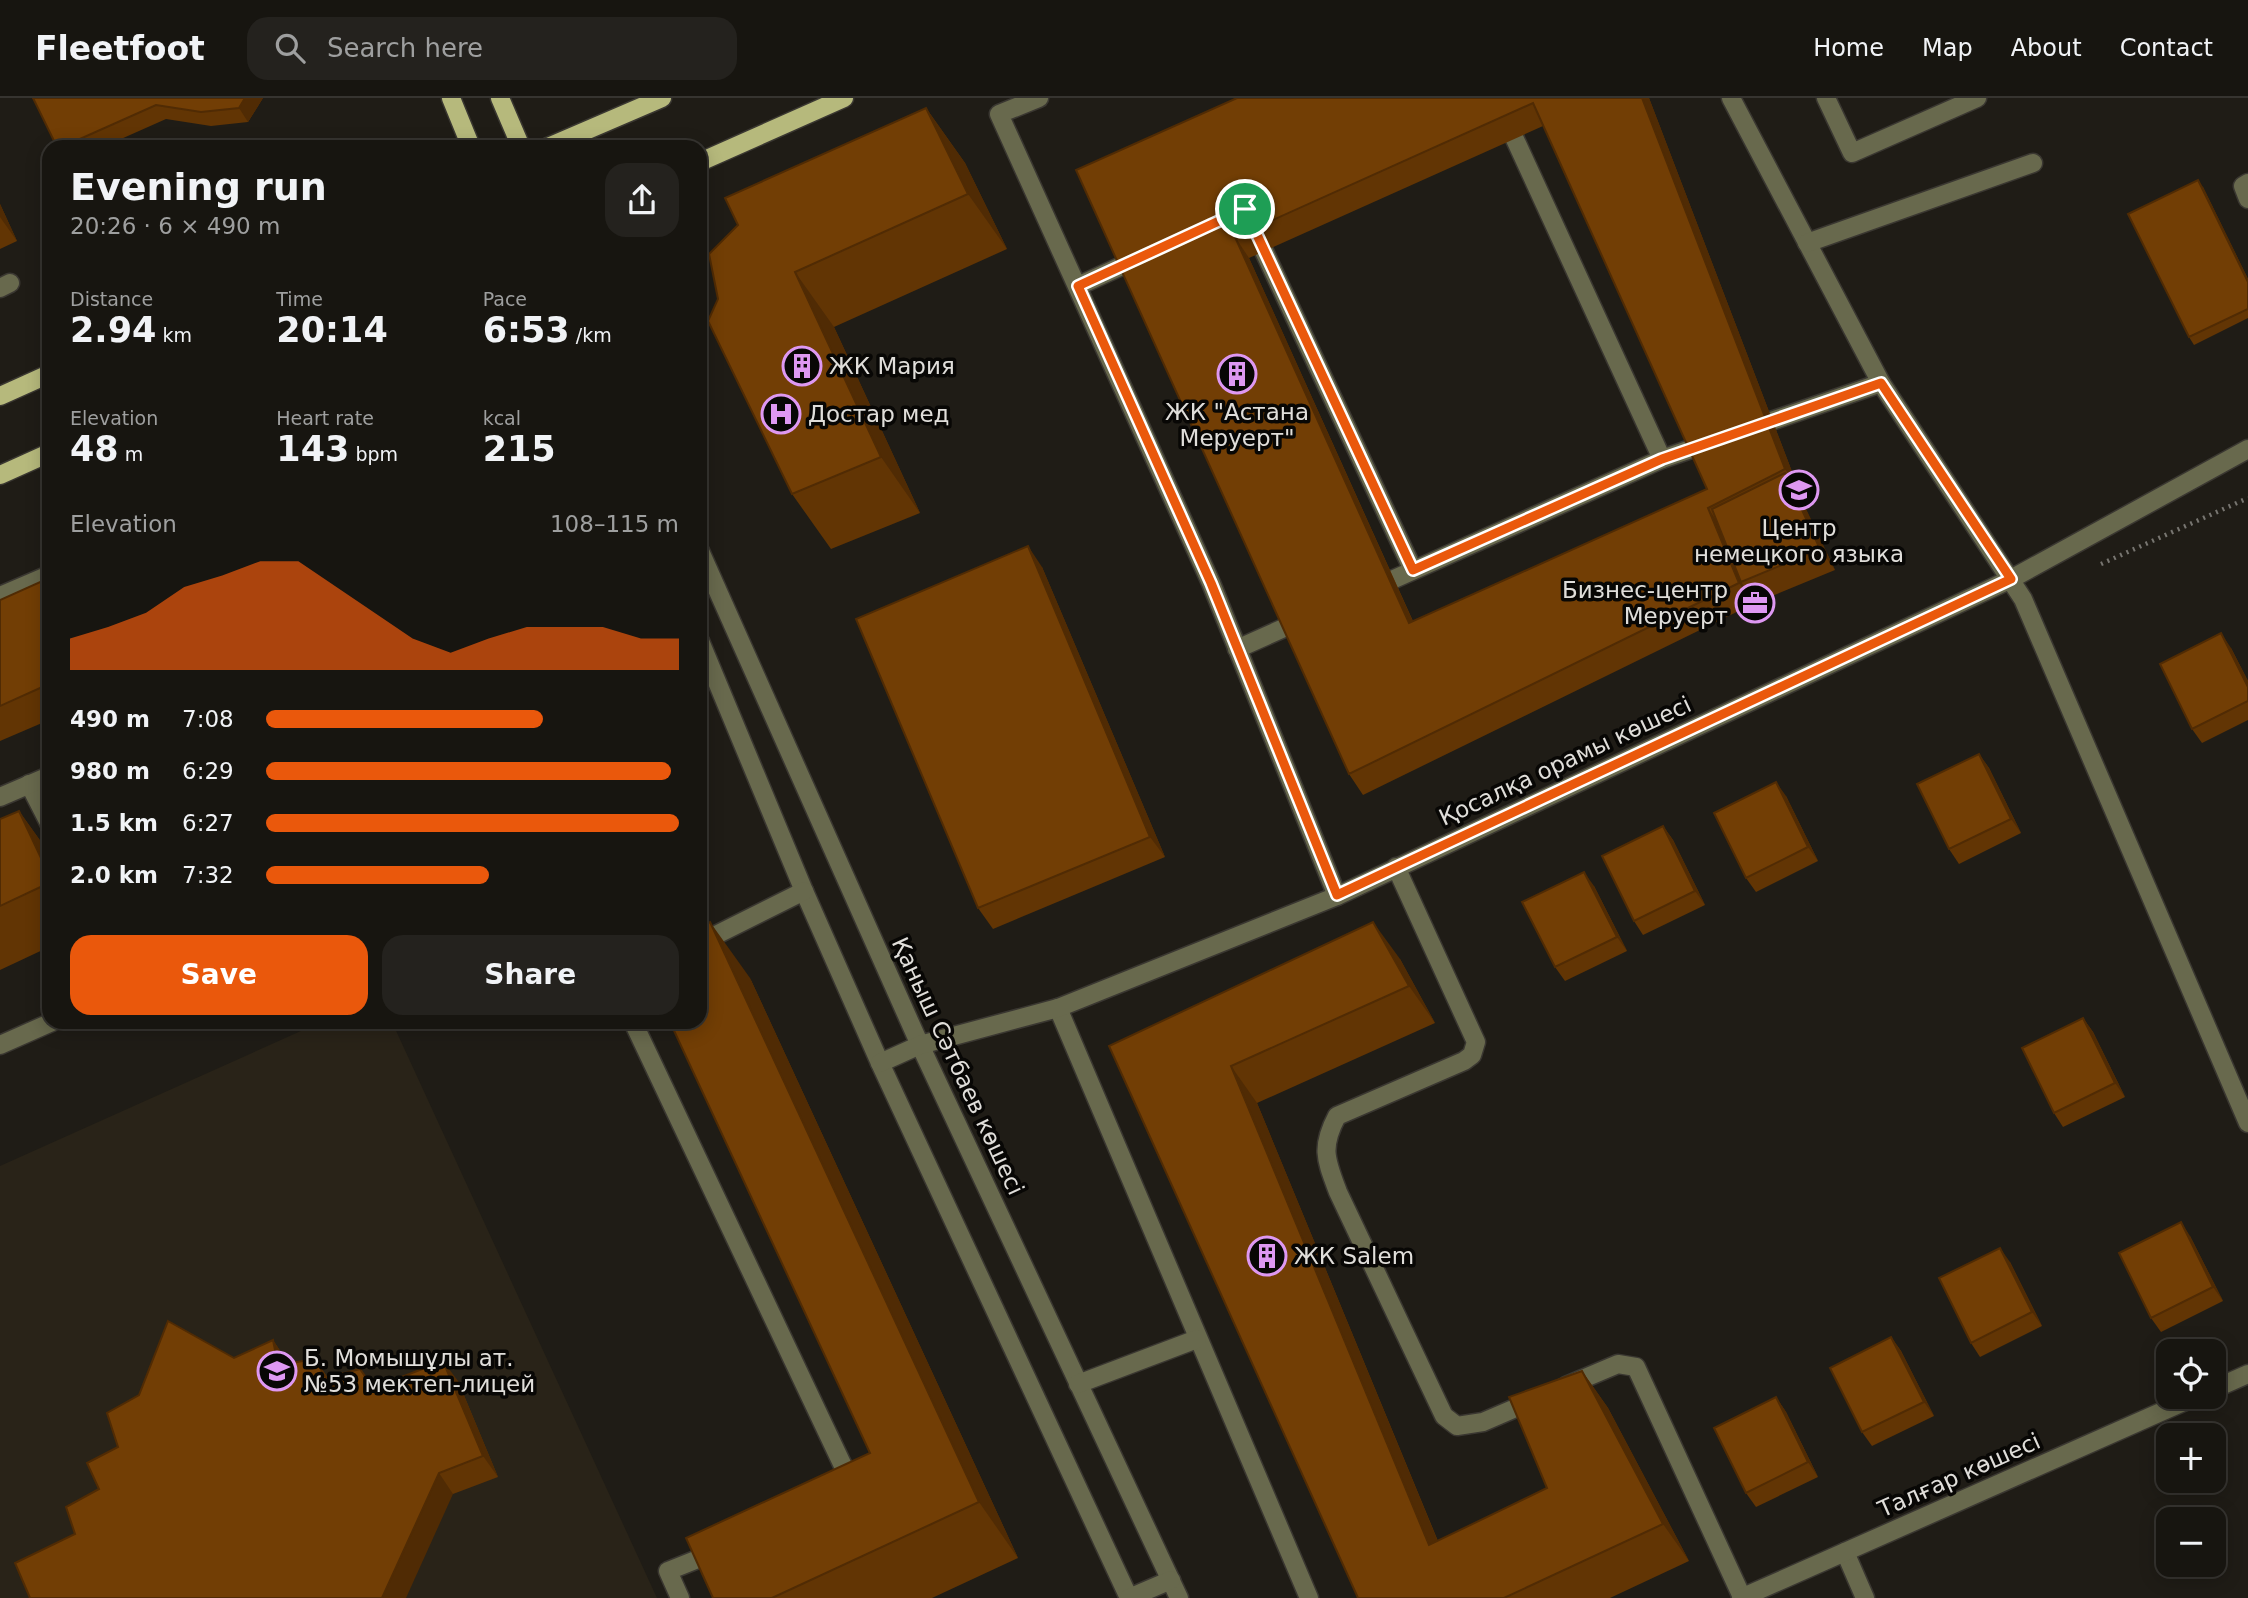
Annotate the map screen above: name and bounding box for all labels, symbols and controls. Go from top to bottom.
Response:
search box [247,17,737,80]
text: Fleetfoot [35,29,205,68]
icon: search [271,29,309,67]
text: Search here [327,33,483,63]
text: Home [1813,34,1884,62]
text: Map [1922,34,1973,62]
text: About [2011,34,2082,62]
text: Contact [2120,34,2213,62]
button: share [605,163,679,237]
text: Evening run [70,165,327,209]
pin [1215,179,1275,239]
icon: arrive [1226,190,1264,228]
text: 20:26 · 6 × 490 m [70,213,280,239]
text: Distance [70,288,153,310]
text: Time [276,288,323,310]
text: Pace [483,288,527,310]
text: 2.94 [70,310,156,350]
text: 20:14 [276,310,388,350]
text: 6:53 [483,310,570,350]
text: km [156,324,192,346]
text: /km [570,324,612,346]
building icon: ЖК Мария [781,345,823,387]
place label: ЖК Мария [829,353,955,379]
building icon: ЖК "Астана Меруерт" [1216,353,1258,395]
hospital icon: Достар мед [760,393,802,435]
place label: ЖК "Астана Меруерт" [1165,399,1309,451]
place label: Достар мед [808,401,950,427]
text: Elevation [70,407,158,429]
text: Heart rate [276,407,374,429]
text: kcal [483,407,521,429]
text: 48 [70,429,119,469]
text: 143 [276,429,349,469]
text: 215 [483,429,556,469]
text: m [119,443,143,465]
text: bpm [349,443,398,465]
school or university icon: Центр немецкого языка [1778,469,1820,511]
text: Elevation [70,511,177,537]
text: 108–115 m [550,511,679,537]
place label: Центр немецкого языка [1694,515,1904,567]
place label: Бизнес-центр Меруерт [1562,577,1728,629]
office icon: Бизнес-центр Меруерт [1734,582,1776,624]
street label: Қосалқа орамы көшесі [1435,691,1695,831]
text: 490 m [70,706,150,732]
text: 7:08 [182,706,234,732]
text: 980 m [70,758,150,784]
text: 6:29 [182,758,234,784]
text: 1.5 km [70,810,158,836]
text: 6:27 [182,810,234,836]
text: 2.0 km [70,862,158,888]
text: 7:32 [182,862,234,888]
street label: Қаныш Сәтбаев көшесі [887,933,1029,1199]
button: Save [70,935,368,1015]
button: Share [382,935,679,1015]
building icon: ЖК Salem [1246,1235,1288,1277]
place label: ЖК Salem [1294,1243,1414,1269]
map controls [2156,1339,2226,1577]
button: locate [2156,1339,2226,1409]
place label: Б. Момышұлы ат. №53 мектеп-лицей [304,1345,535,1397]
school or university icon: Б. Момышұлы ат. №53 мектеп-лицей [256,1350,298,1392]
button: + [2156,1423,2226,1493]
street label: Талғар көшесі [1873,1428,2044,1523]
button: − [2156,1507,2226,1577]

